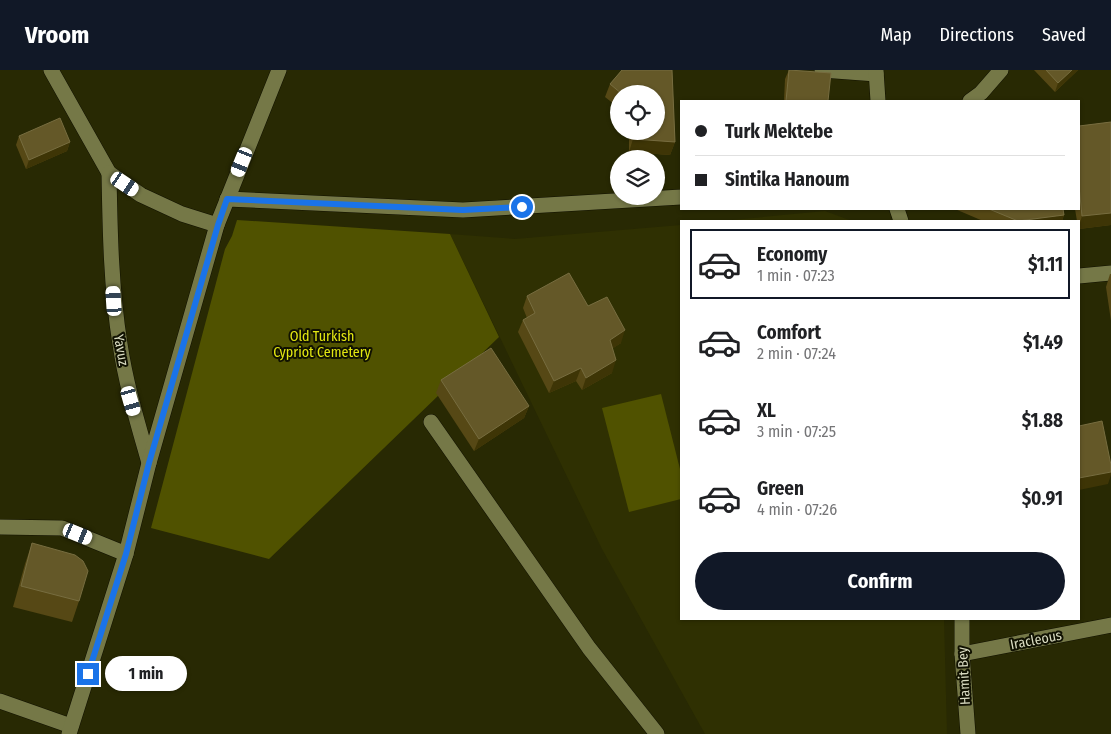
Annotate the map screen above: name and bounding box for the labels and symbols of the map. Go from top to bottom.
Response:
car [229,145,254,179]
car [108,169,141,199]
route start [511,196,533,218]
car [105,286,122,316]
park label: Old Turkish Cypriot Cemetery [273,328,372,361]
street label: Yavuz [110,333,132,367]
car [119,385,142,417]
car [61,521,94,547]
street label: Iracleous [1009,627,1063,653]
street label: Hamit Bey [954,646,974,706]
callout: 1 min [106,656,188,692]
route end [77,663,99,685]

